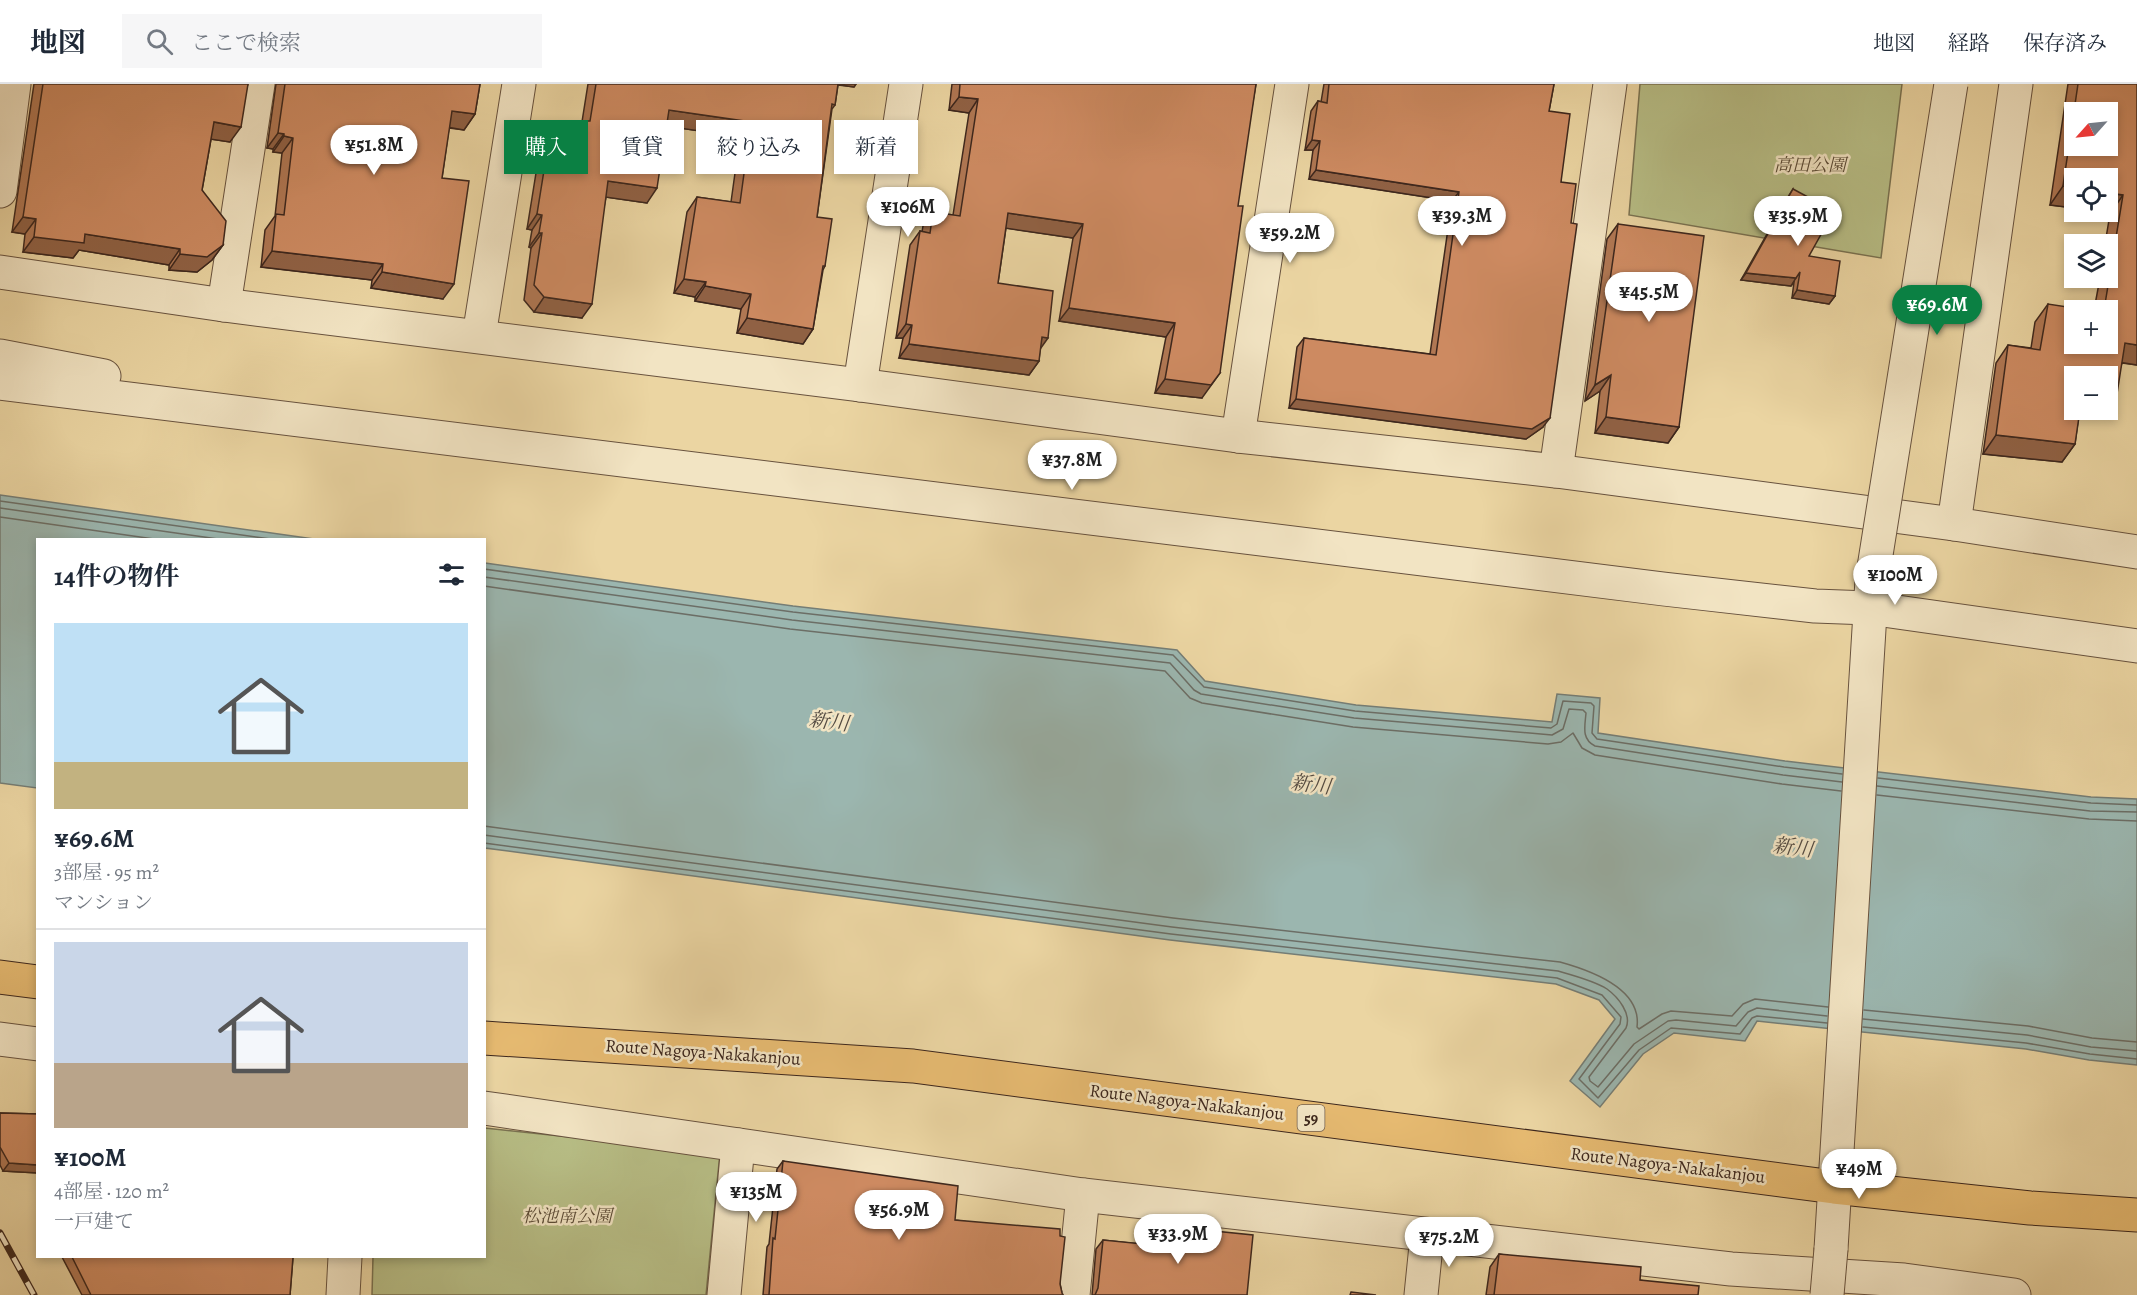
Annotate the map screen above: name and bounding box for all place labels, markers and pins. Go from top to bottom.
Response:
pin: ¥51.8M [325,125,423,176]
pin: ¥106M [866,187,950,238]
pin: ¥39.3M [1413,196,1511,247]
pin: ¥35.9M [1749,196,1847,247]
pin: ¥59.2M [1241,213,1339,264]
pin: ¥45.5M [1600,272,1698,323]
pin: ¥69.6M [1888,285,1986,336]
pin: ¥37.8M [1023,440,1121,491]
pin: ¥100M [1853,555,1937,606]
pin: ¥49M [1823,1149,1895,1200]
pin: ¥135M [714,1172,798,1223]
pin: ¥56.9M [850,1190,948,1241]
pin: ¥33.9M [1129,1214,1227,1265]
pin: ¥75.2M [1400,1217,1498,1268]

